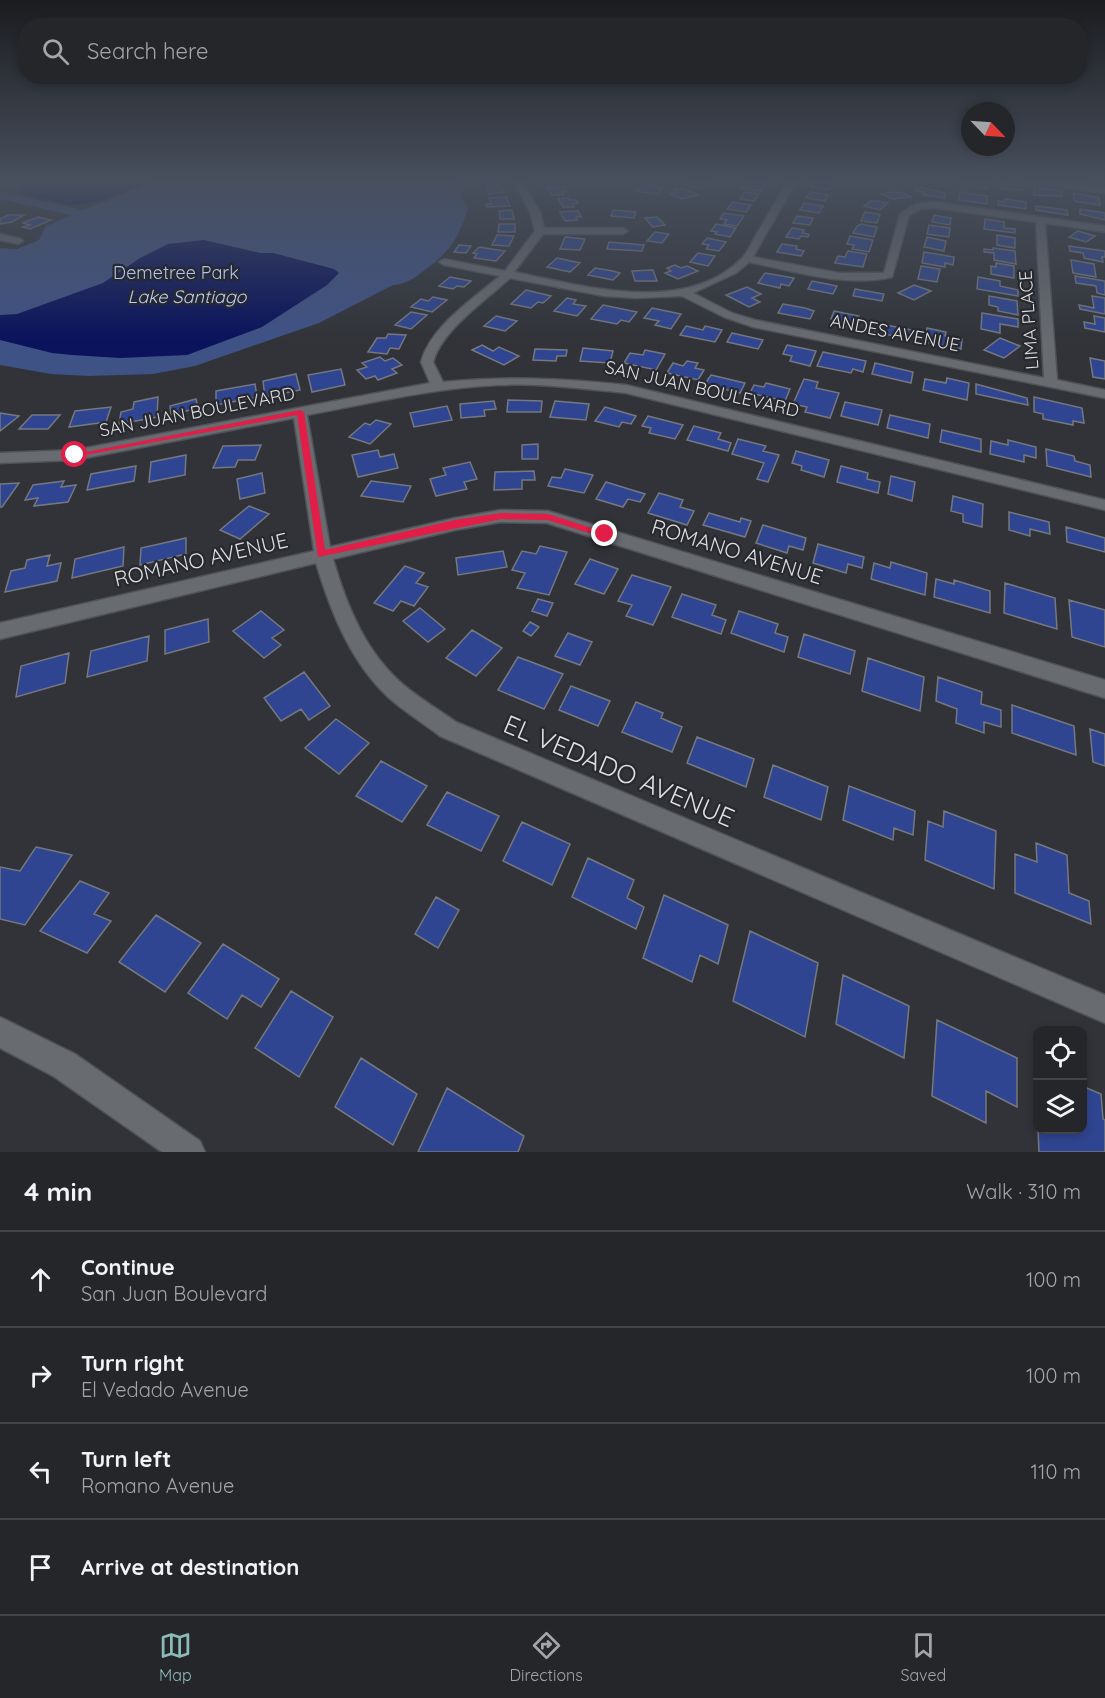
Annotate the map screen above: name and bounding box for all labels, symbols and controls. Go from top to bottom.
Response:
search box [18,18,1087,84]
icon: search [39,35,72,68]
text: Search here [87,37,208,65]
north arrow [961,102,1015,156]
park label: Demetree Park [113,261,239,284]
street label: LIMA PLACE [1014,270,1043,370]
water label: Lake Santiago [128,285,248,308]
street label: ANDES AVENUE [828,309,962,356]
street label: SAN JUAN BOULEVARD [603,355,801,422]
street label: SAN JUAN BOULEVARD [97,381,297,442]
route start [61,441,87,467]
street label: ROMANO AVENUE [648,513,826,589]
route end [591,520,617,546]
street label: ROMANO AVENUE [111,526,290,592]
street label: EL VEDADO AVENUE [499,707,740,834]
map controls [1033,1026,1087,1134]
button: locate [1033,1026,1087,1080]
button: layers [1033,1080,1087,1134]
text: 4 min [24,1175,92,1208]
text: Walk · 310 m [966,1179,1081,1204]
text: Continue [81,1253,175,1281]
icon: ahead [24,1263,57,1296]
text: 100 m [1026,1267,1081,1292]
text: San Juan Boulevard [81,1281,267,1306]
text: Turn right [81,1349,185,1377]
icon: right [24,1359,57,1392]
text: 100 m [1026,1363,1081,1388]
text: El Vedado Avenue [81,1377,249,1402]
text: Turn left [81,1445,171,1473]
icon: left [24,1455,57,1488]
text: 110 m [1031,1459,1081,1484]
text: Romano Avenue [81,1473,234,1498]
icon: arrive [24,1551,57,1584]
text: Arrive at destination [81,1553,299,1581]
tab: Map [159,1629,192,1685]
tab: Directions [510,1629,583,1685]
tab: Saved [901,1629,946,1685]

